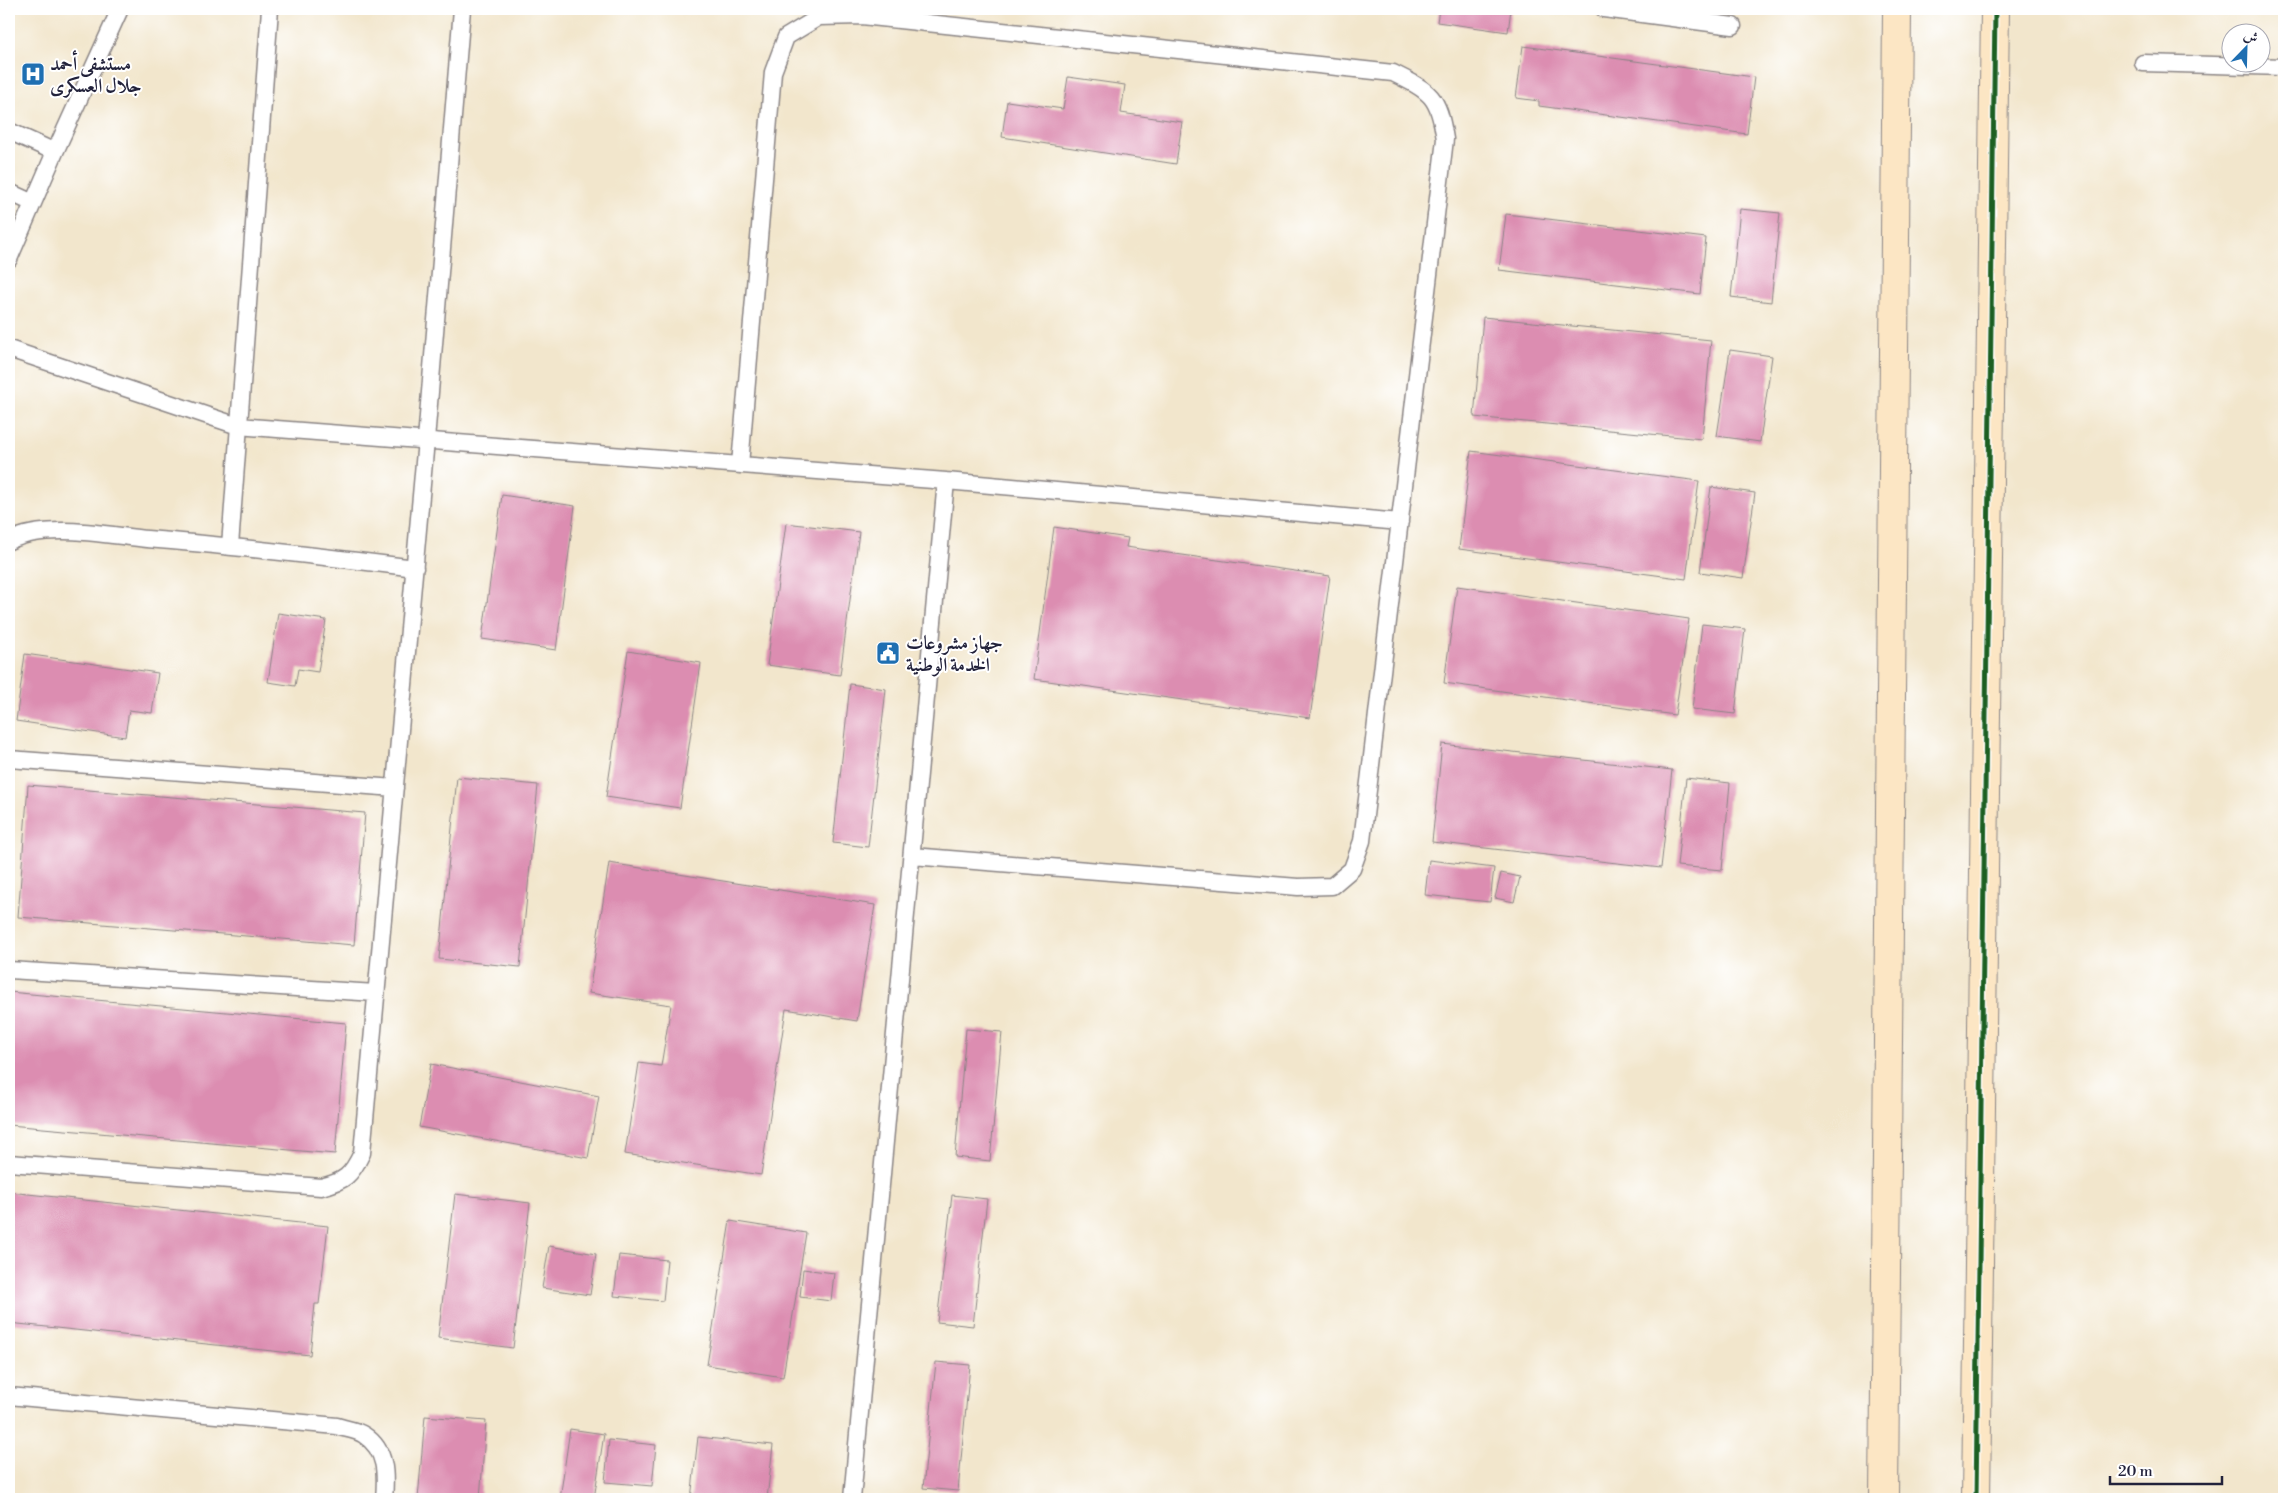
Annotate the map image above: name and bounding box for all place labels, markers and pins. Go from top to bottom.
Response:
place label: مستشفى أحمد جلال العسكرى [50,50,141,98]
hospital icon: مستشفى أحمد جلال العسكرى [20,61,46,87]
place label: جهاز مشروعات الخدمة الوطنية [906,631,1003,677]
public building icon: جهاز مشروعات الخدمة الوطنية [875,640,901,666]

